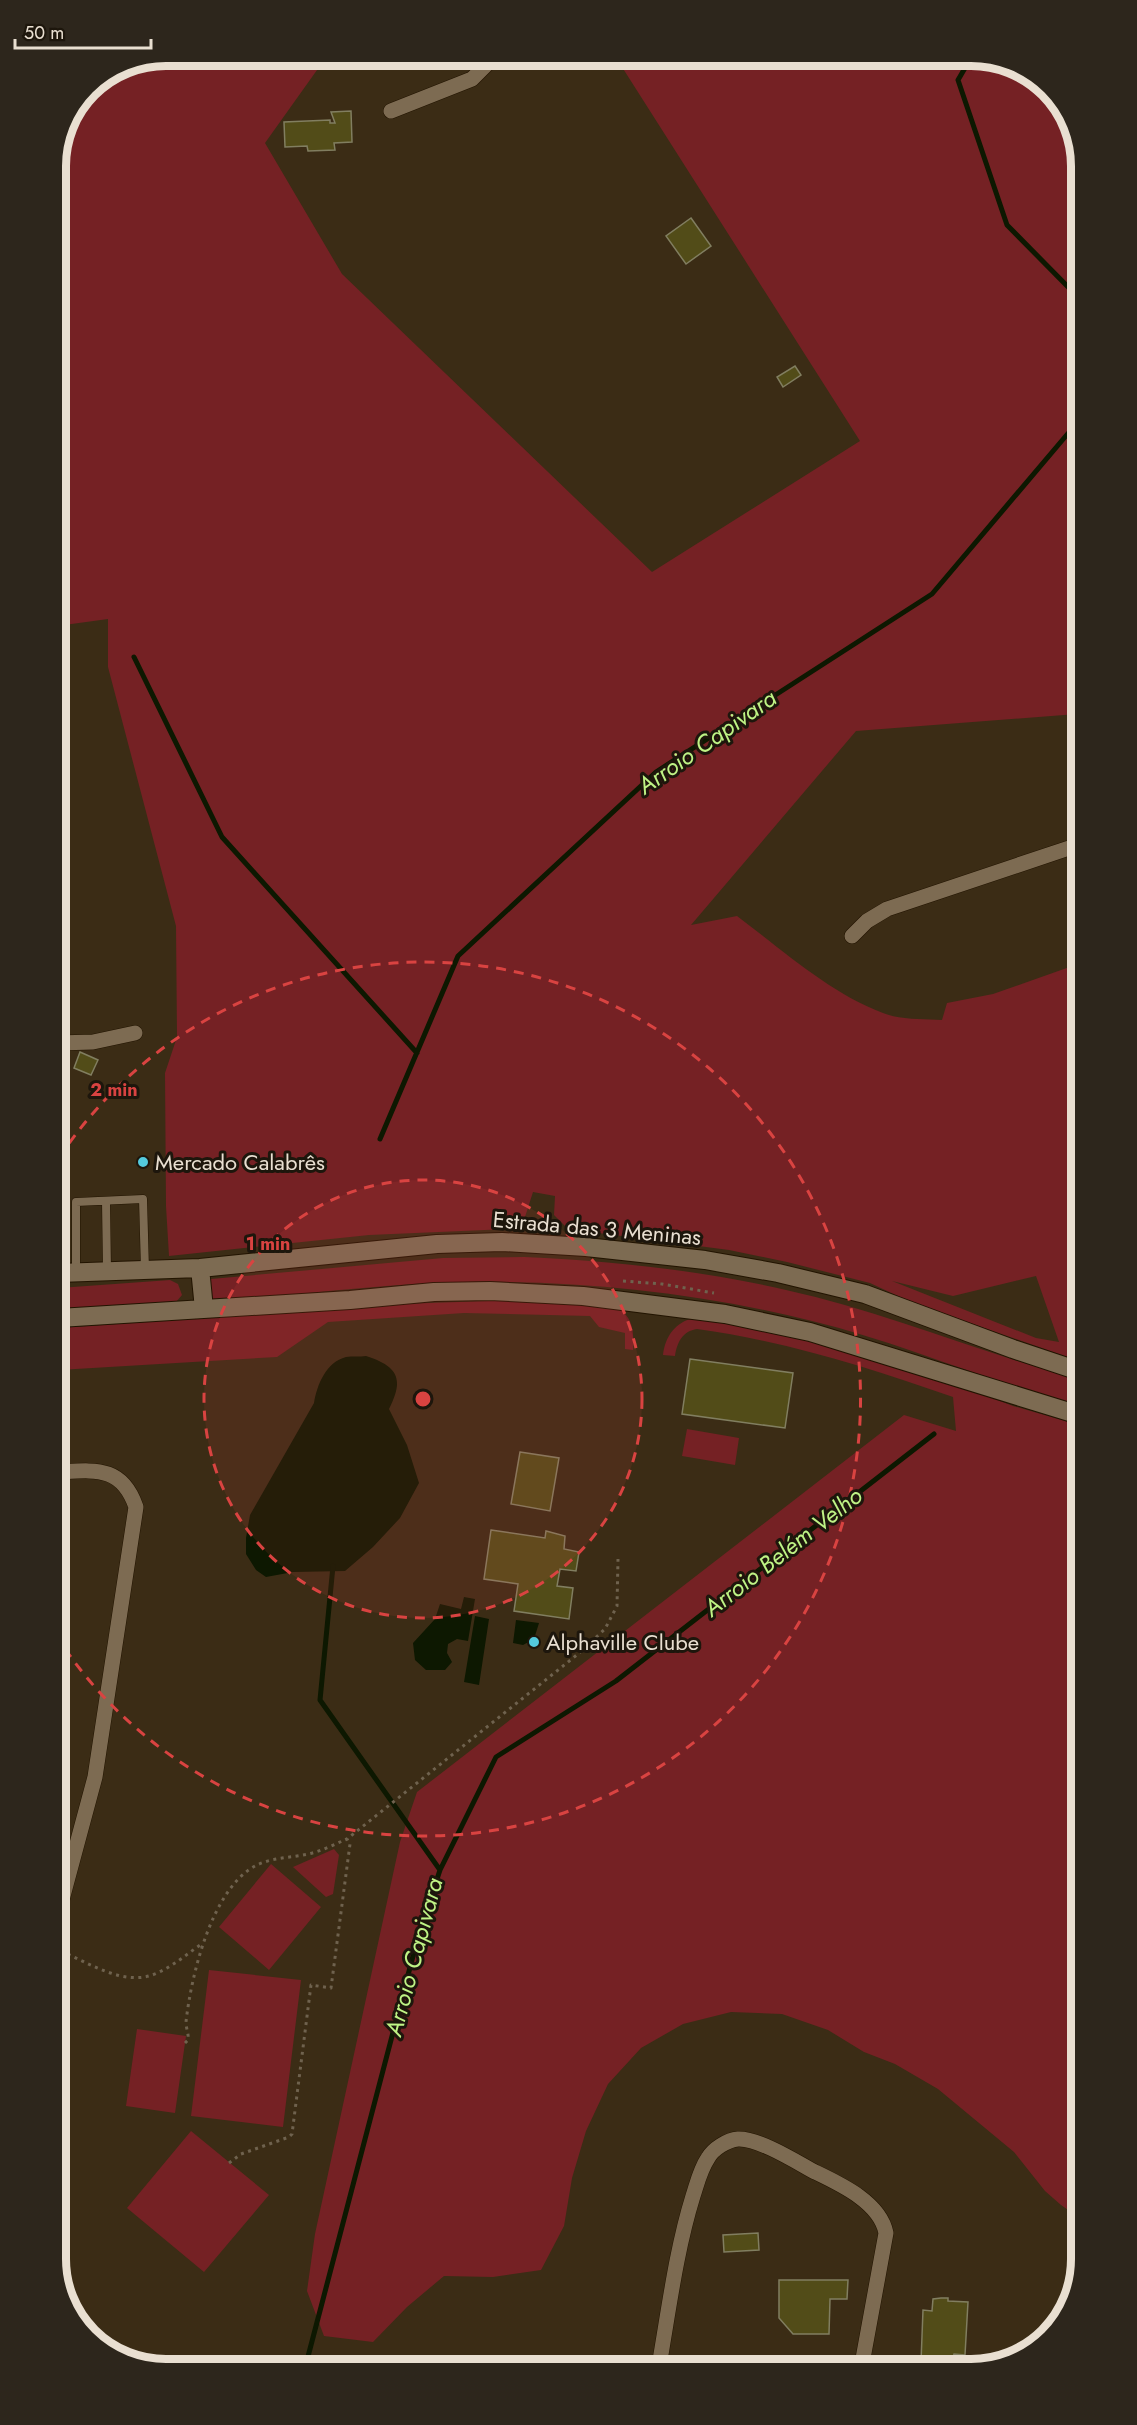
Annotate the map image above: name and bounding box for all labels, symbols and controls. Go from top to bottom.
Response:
scale bar [15,12,152,50]
text: 50 m [24,20,64,46]
water label: Arroio Capivara [629,680,784,803]
text: 2 min [90,1077,138,1103]
place label: Mercado Calabrês [155,1146,325,1178]
marker: Mercado Calabrês [136,1155,150,1169]
street label: Estrada das 3 Meninas [492,1203,702,1253]
text: 1 min [246,1231,290,1257]
centre of rings [413,1389,433,1409]
water label: Arroio Belém Velho [695,1478,870,1625]
place label: Alphaville Clube [546,1626,699,1658]
marker: Alphaville Clube [527,1635,541,1649]
water label: Arroio Capivara [375,1874,452,2041]

